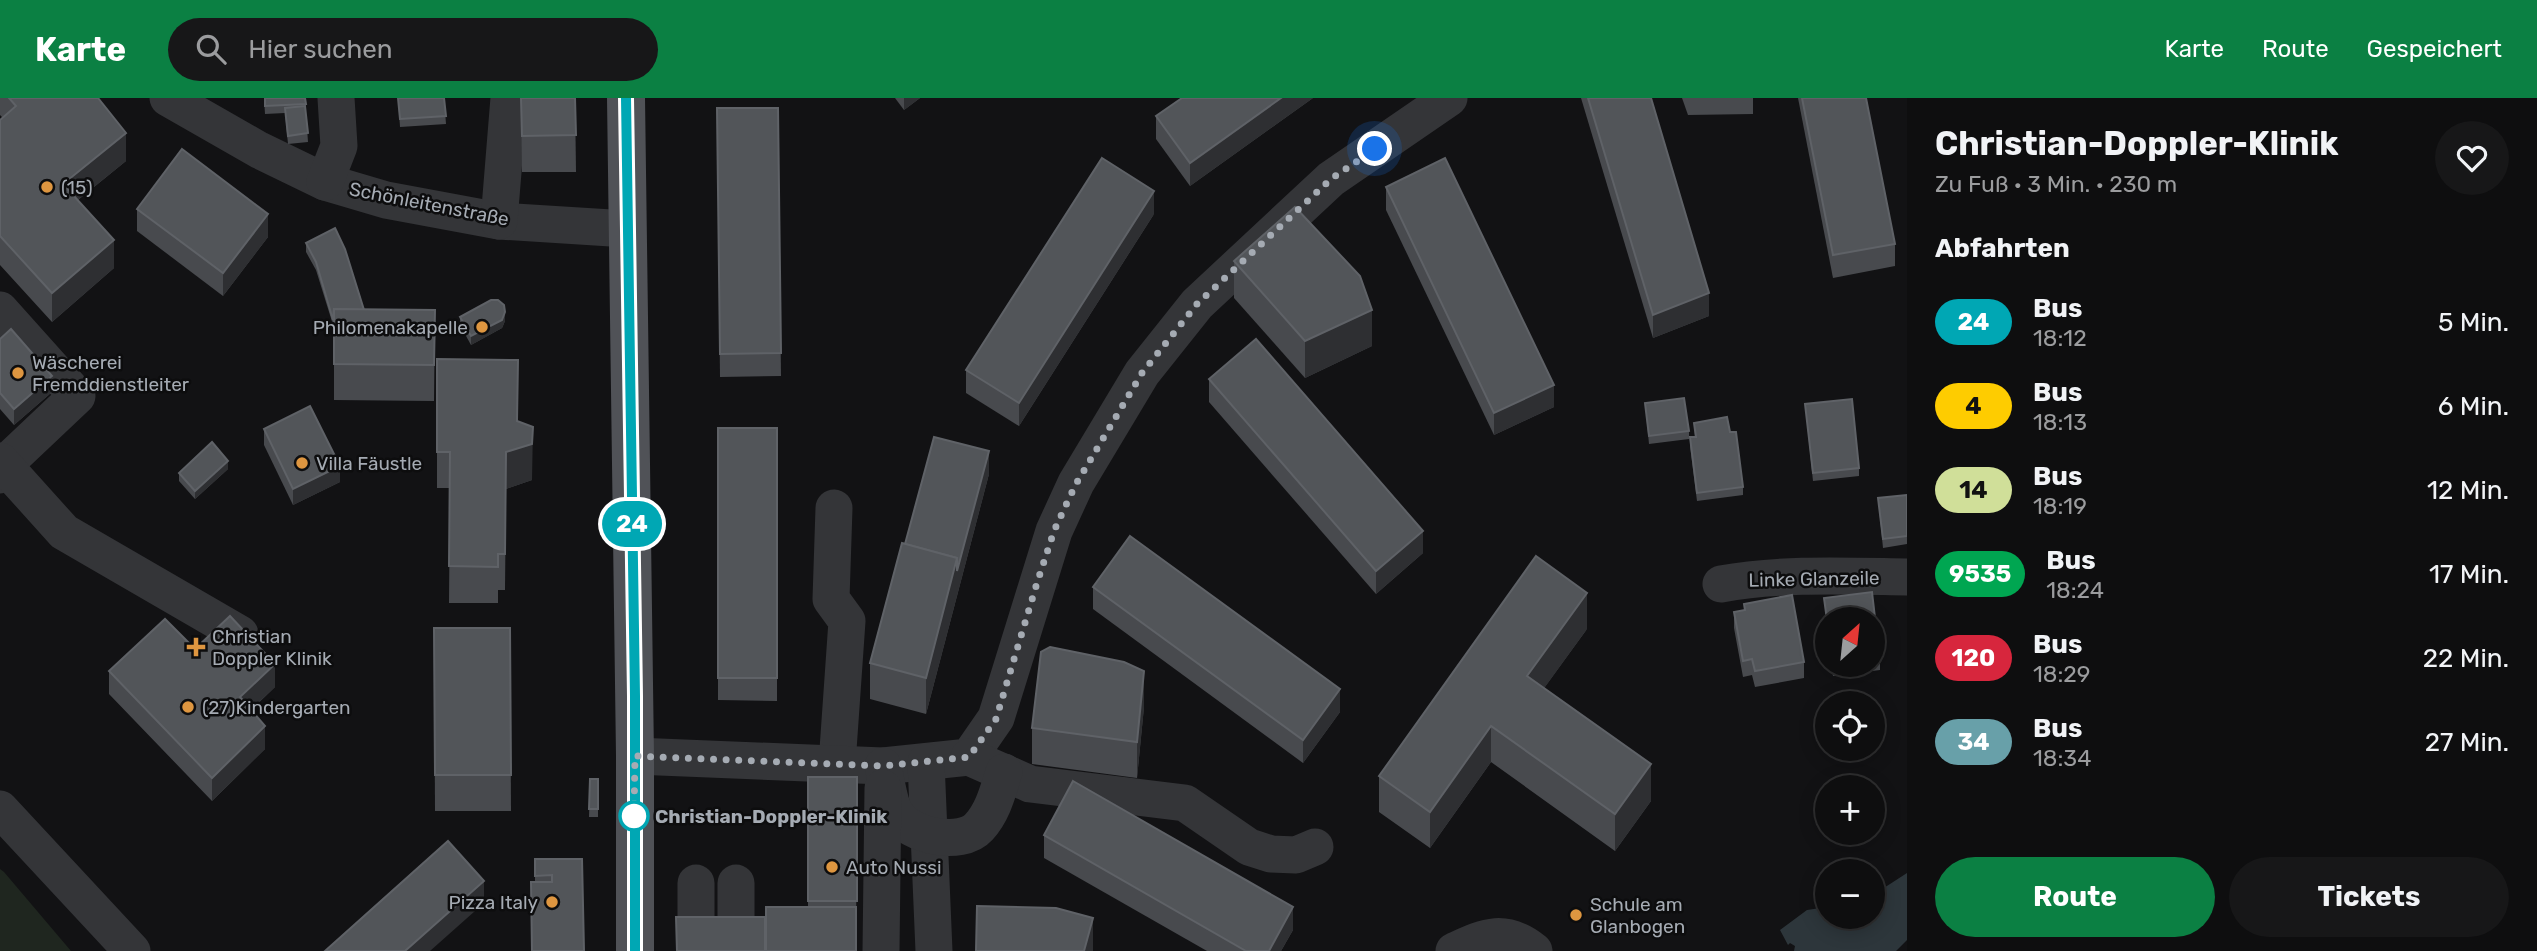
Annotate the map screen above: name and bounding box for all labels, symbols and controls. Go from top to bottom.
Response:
search box [168,18,658,81]
text: Karte [35,30,126,69]
icon: search [192,30,230,68]
text: Hier suchen [248,34,393,65]
text: Karte [2165,35,2224,63]
text: Route [2262,35,2329,63]
text: Gespeichert [2367,35,2502,63]
button: heart [2435,121,2509,195]
text: Christian-Doppler-Klinik [1935,124,2339,163]
your location [1357,131,1392,166]
text: Zu Fuß · 3 Min. · 230 m [1935,170,2177,198]
place label: (15) [61,176,93,199]
street label: Schönleitenstraße [347,177,511,231]
marker: (15) [39,179,55,195]
text: Abfahrten [1935,233,2070,264]
text: Bus [2033,293,2082,324]
text: 5 Min. [2438,307,2509,338]
text: 24 [1958,308,1989,336]
place label: Philomenakapelle [313,316,468,339]
marker: Philomenakapelle [474,319,490,335]
text: 18:12 [2033,324,2087,352]
place label: Wäscherei Fremddienstleiter [32,351,190,396]
marker: Wäscherei Fremddienstleiter [10,365,26,381]
text: Bus [2033,377,2082,408]
text: 6 Min. [2438,391,2509,422]
text: 4 [1965,392,1982,420]
text: 18:13 [2033,408,2087,436]
place label: Villa Fäustle [316,452,422,475]
marker: Villa Fäustle [294,455,310,471]
text: Bus [2033,461,2082,492]
text: 12 Min. [2427,475,2509,506]
text: 14 [1959,476,1988,504]
text: 18:19 [2033,492,2087,520]
line badge: 24 [600,501,664,547]
text: 24 [616,510,648,538]
text: Bus [2046,545,2096,576]
text: 17 Min. [2429,559,2509,590]
text: 9535 [1949,560,2011,588]
street label: Linke Glanzeile [1748,566,1880,592]
text: 18:24 [2046,576,2104,604]
north arrow [1815,607,1885,677]
map controls [1815,607,1885,929]
place label: Christian Doppler Klinik [212,625,332,670]
text: Bus [2033,629,2082,660]
marker: Christian Doppler Klinik [186,637,206,657]
text: 22 Min. [2423,643,2509,674]
text: 120 [1952,644,1995,672]
text: 18:29 [2033,660,2091,688]
button: locate [1815,691,1885,761]
place label: (27)Kindergarten [202,696,351,719]
marker: (27)Kindergarten [180,699,196,715]
text: Bus [2033,713,2082,744]
text: 27 Min. [2425,727,2509,758]
text: 34 [1957,728,1990,756]
text: 18:34 [2033,744,2091,772]
button: + [1815,775,1885,845]
marker: Christian-Doppler-Klinik [619,801,649,831]
place label: Christian-Doppler-Klinik [655,805,887,828]
place label: Auto Nussi [846,856,942,879]
button: Route [1935,857,2215,937]
button: Tickets [2229,857,2509,937]
marker: Auto Nussi [824,859,840,875]
button: − [1815,859,1885,929]
place label: Pizza Italy [449,891,538,914]
place label: Schule am Glanbogen [1590,893,1685,938]
marker: Pizza Italy [544,894,560,910]
marker: Schule am Glanbogen [1568,907,1584,923]

